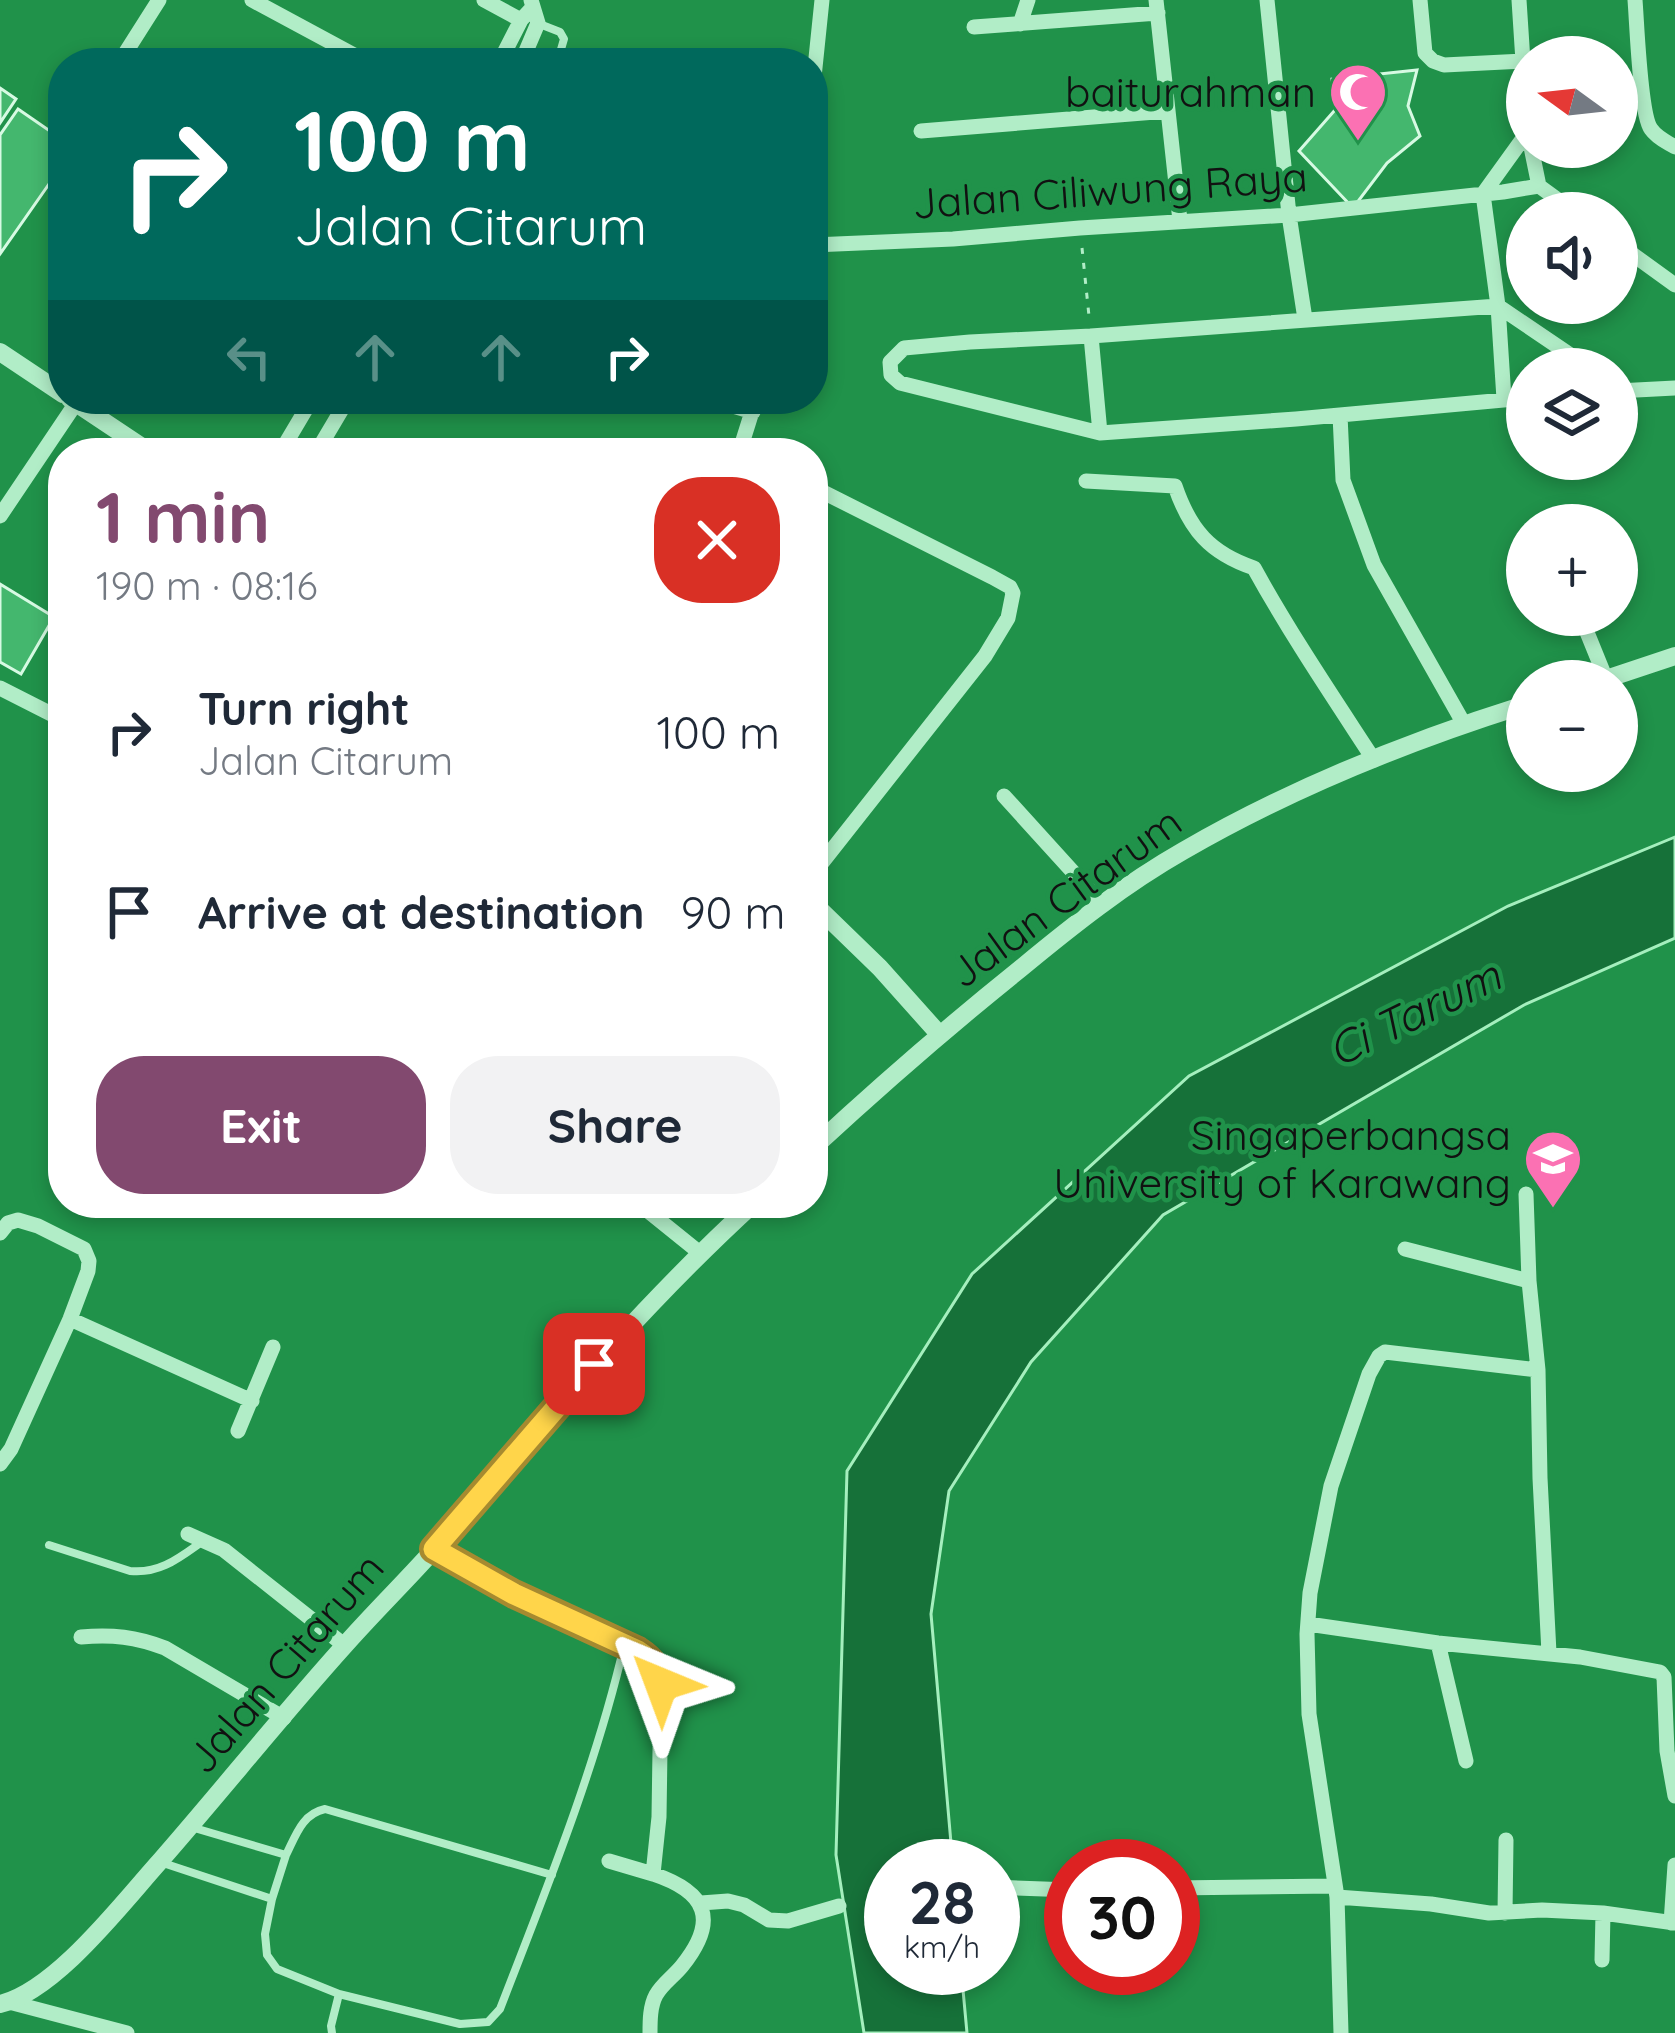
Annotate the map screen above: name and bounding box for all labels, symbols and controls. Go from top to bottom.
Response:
north arrow [1506,36,1638,168]
map controls [1506,36,1638,792]
mosque icon: baiturahman [1327,61,1389,143]
place label: baiturahman [1065,65,1316,118]
text: 100 m [294,87,531,192]
icon: right [96,96,252,252]
street label: Jalan Ciliwung Raya [911,149,1309,230]
text: Jalan Citarum [294,191,647,259]
button: sound [1506,192,1638,324]
icon: left [216,324,282,390]
icon: ahead [342,324,408,390]
icon: ahead [468,324,534,390]
icon: right [594,324,660,390]
button: layers [1506,348,1638,480]
text: 1 min [96,471,270,561]
button: close [654,477,780,603]
button: + [1506,504,1638,636]
text: 190 m · 08:16 [96,561,317,610]
button: − [1506,660,1638,792]
text: Turn right [198,680,410,736]
icon: right [96,699,162,765]
text: 100 m [656,704,780,760]
text: Jalan Citarum [198,736,453,785]
street label: Jalan Citarum [938,794,1191,999]
icon: arrive [96,879,162,945]
text: Arrive at destination [198,884,644,940]
text: 90 m [680,884,786,940]
water label: Ci Tarum [1318,946,1510,1078]
button: Exit [96,1056,426,1194]
button: Share [450,1056,780,1194]
place label: Singaperbangsa University of Karawang [1053,1108,1511,1209]
school or university icon: Singaperbangsa University of Karawang [1522,1128,1584,1210]
pin [543,1313,645,1415]
icon: arrive [561,1331,627,1397]
street label: Jalan Citarum [174,1542,395,1784]
position arrow [598,1621,724,1747]
speed limit sign: 30 [1044,1839,1200,1995]
text: 28 [908,1864,976,1939]
text: km/h [904,1928,980,1966]

